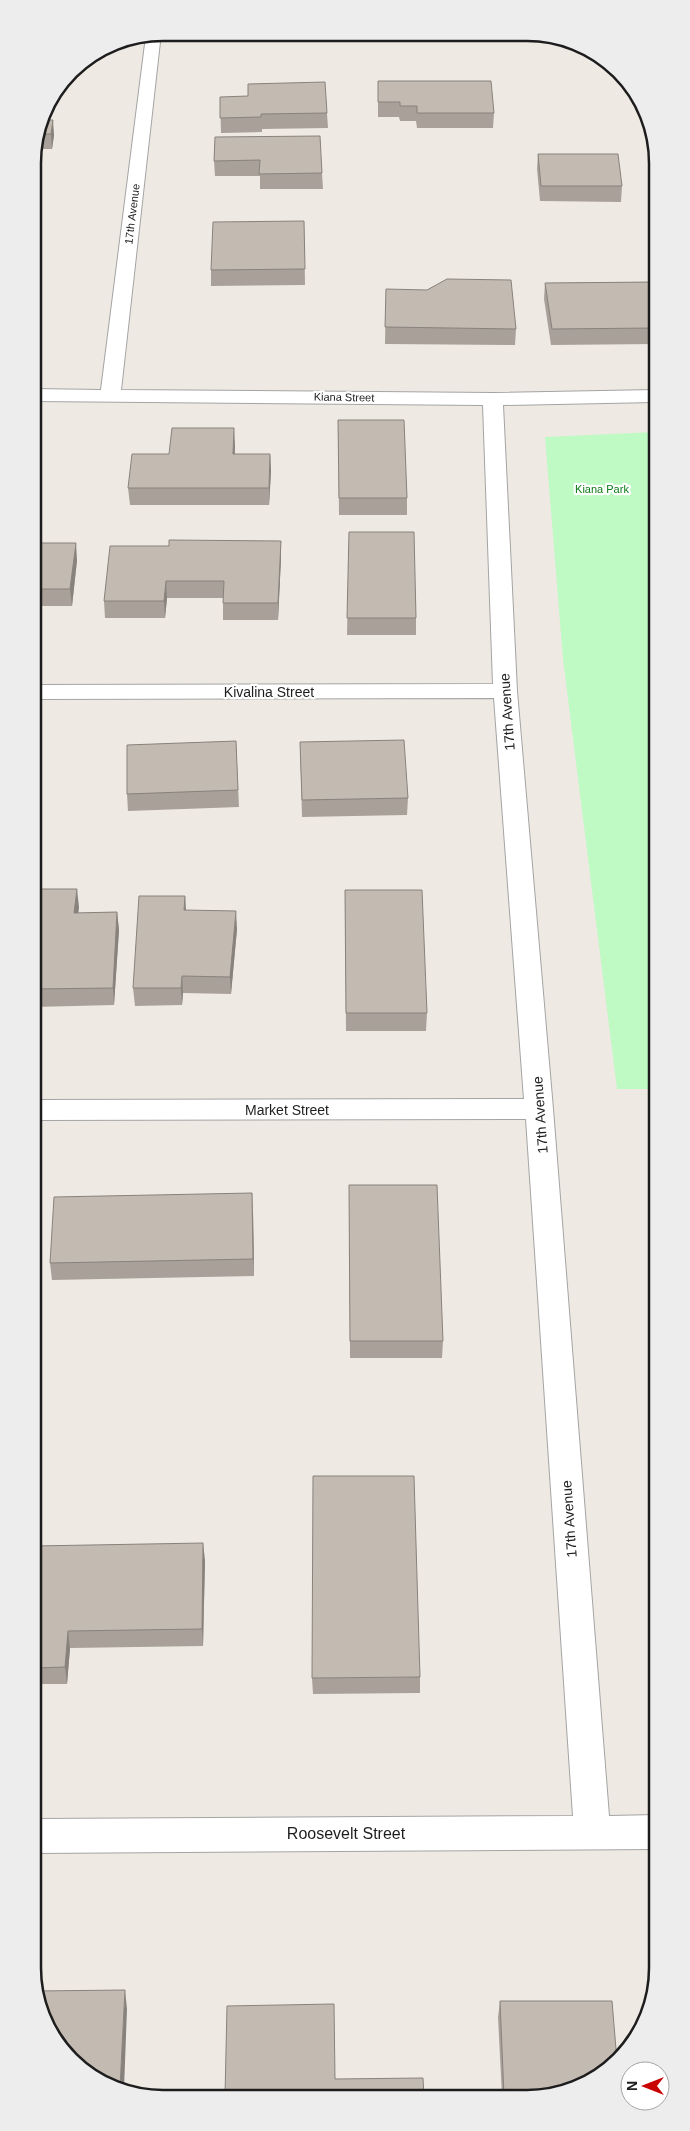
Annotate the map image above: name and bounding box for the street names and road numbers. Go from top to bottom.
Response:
street label: 17th Avenue [122,183,142,245]
street label: Kiana Street [314,390,374,404]
street label: 17th Avenue [496,673,518,751]
street label: Kivalina Street [224,684,314,700]
street label: 17th Avenue [529,1076,551,1154]
street label: Market Street [245,1102,329,1118]
street label: 17th Avenue [558,1480,580,1558]
street label: Roosevelt Street [287,1825,406,1842]

